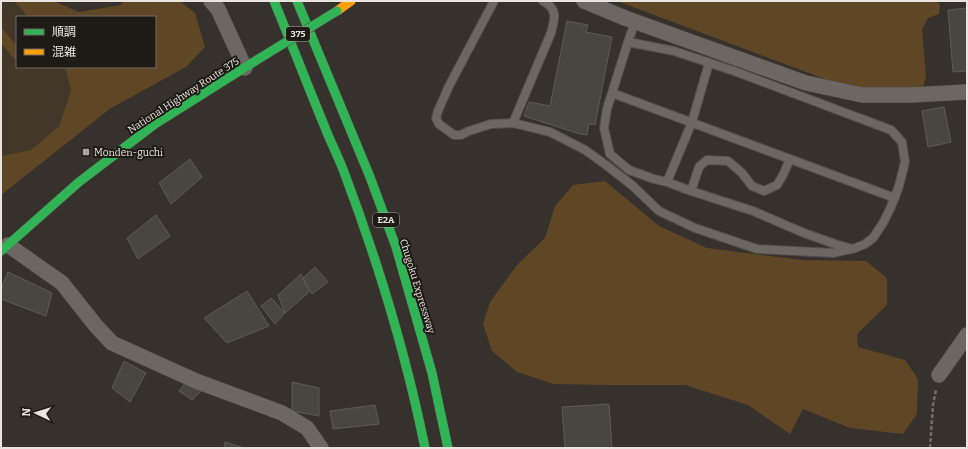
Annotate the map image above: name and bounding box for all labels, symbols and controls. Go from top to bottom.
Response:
legend [16,16,156,68]
text: 順調 [52,25,76,39]
road number: 375 [286,27,310,41]
text: 混雑 [52,45,76,59]
street label: National Highway Route 375 [126,55,241,136]
marker: Monden-guchi [81,147,91,157]
place label: Monden-guchi [94,147,163,159]
road number: E2A [373,213,399,227]
street label: Chugoku Expressway [397,238,437,336]
north arrow [16,393,56,433]
text: N [20,407,33,417]

